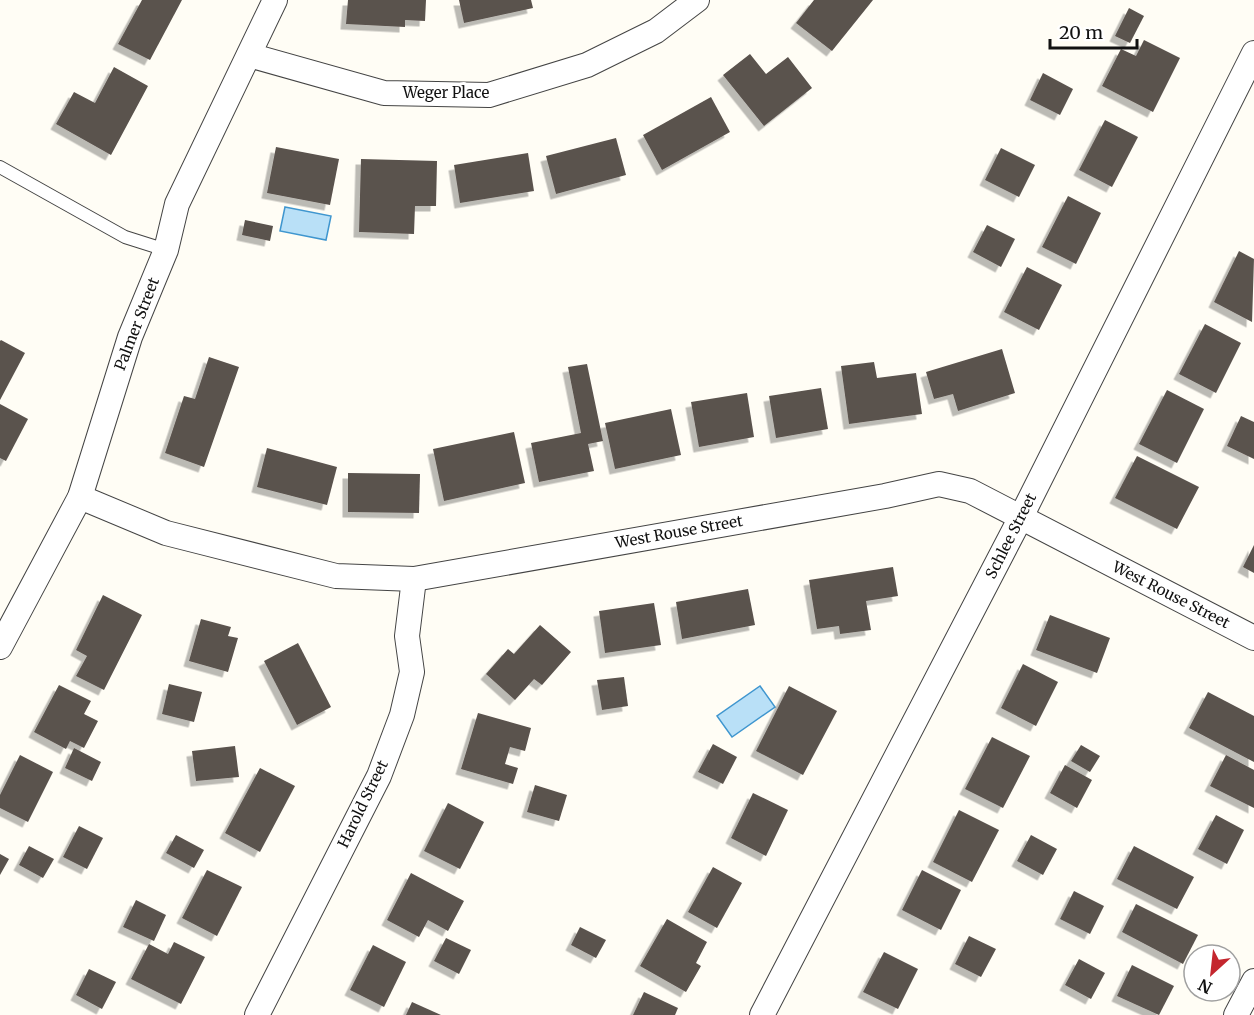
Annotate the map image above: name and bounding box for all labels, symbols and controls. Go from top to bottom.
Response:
scale bar [1050,12,1137,50]
text: 20 m [1059,21,1103,44]
street label: Weger Place [402,83,490,102]
street label: Palmer Street [110,274,163,373]
street label: Schlee Street [981,490,1040,582]
street label: West Rouse Street [613,511,744,552]
street label: West Rouse Street [1108,556,1233,632]
street label: Harold Street [333,757,392,851]
north arrow [1182,943,1242,1003]
text: N [1195,974,1215,998]

